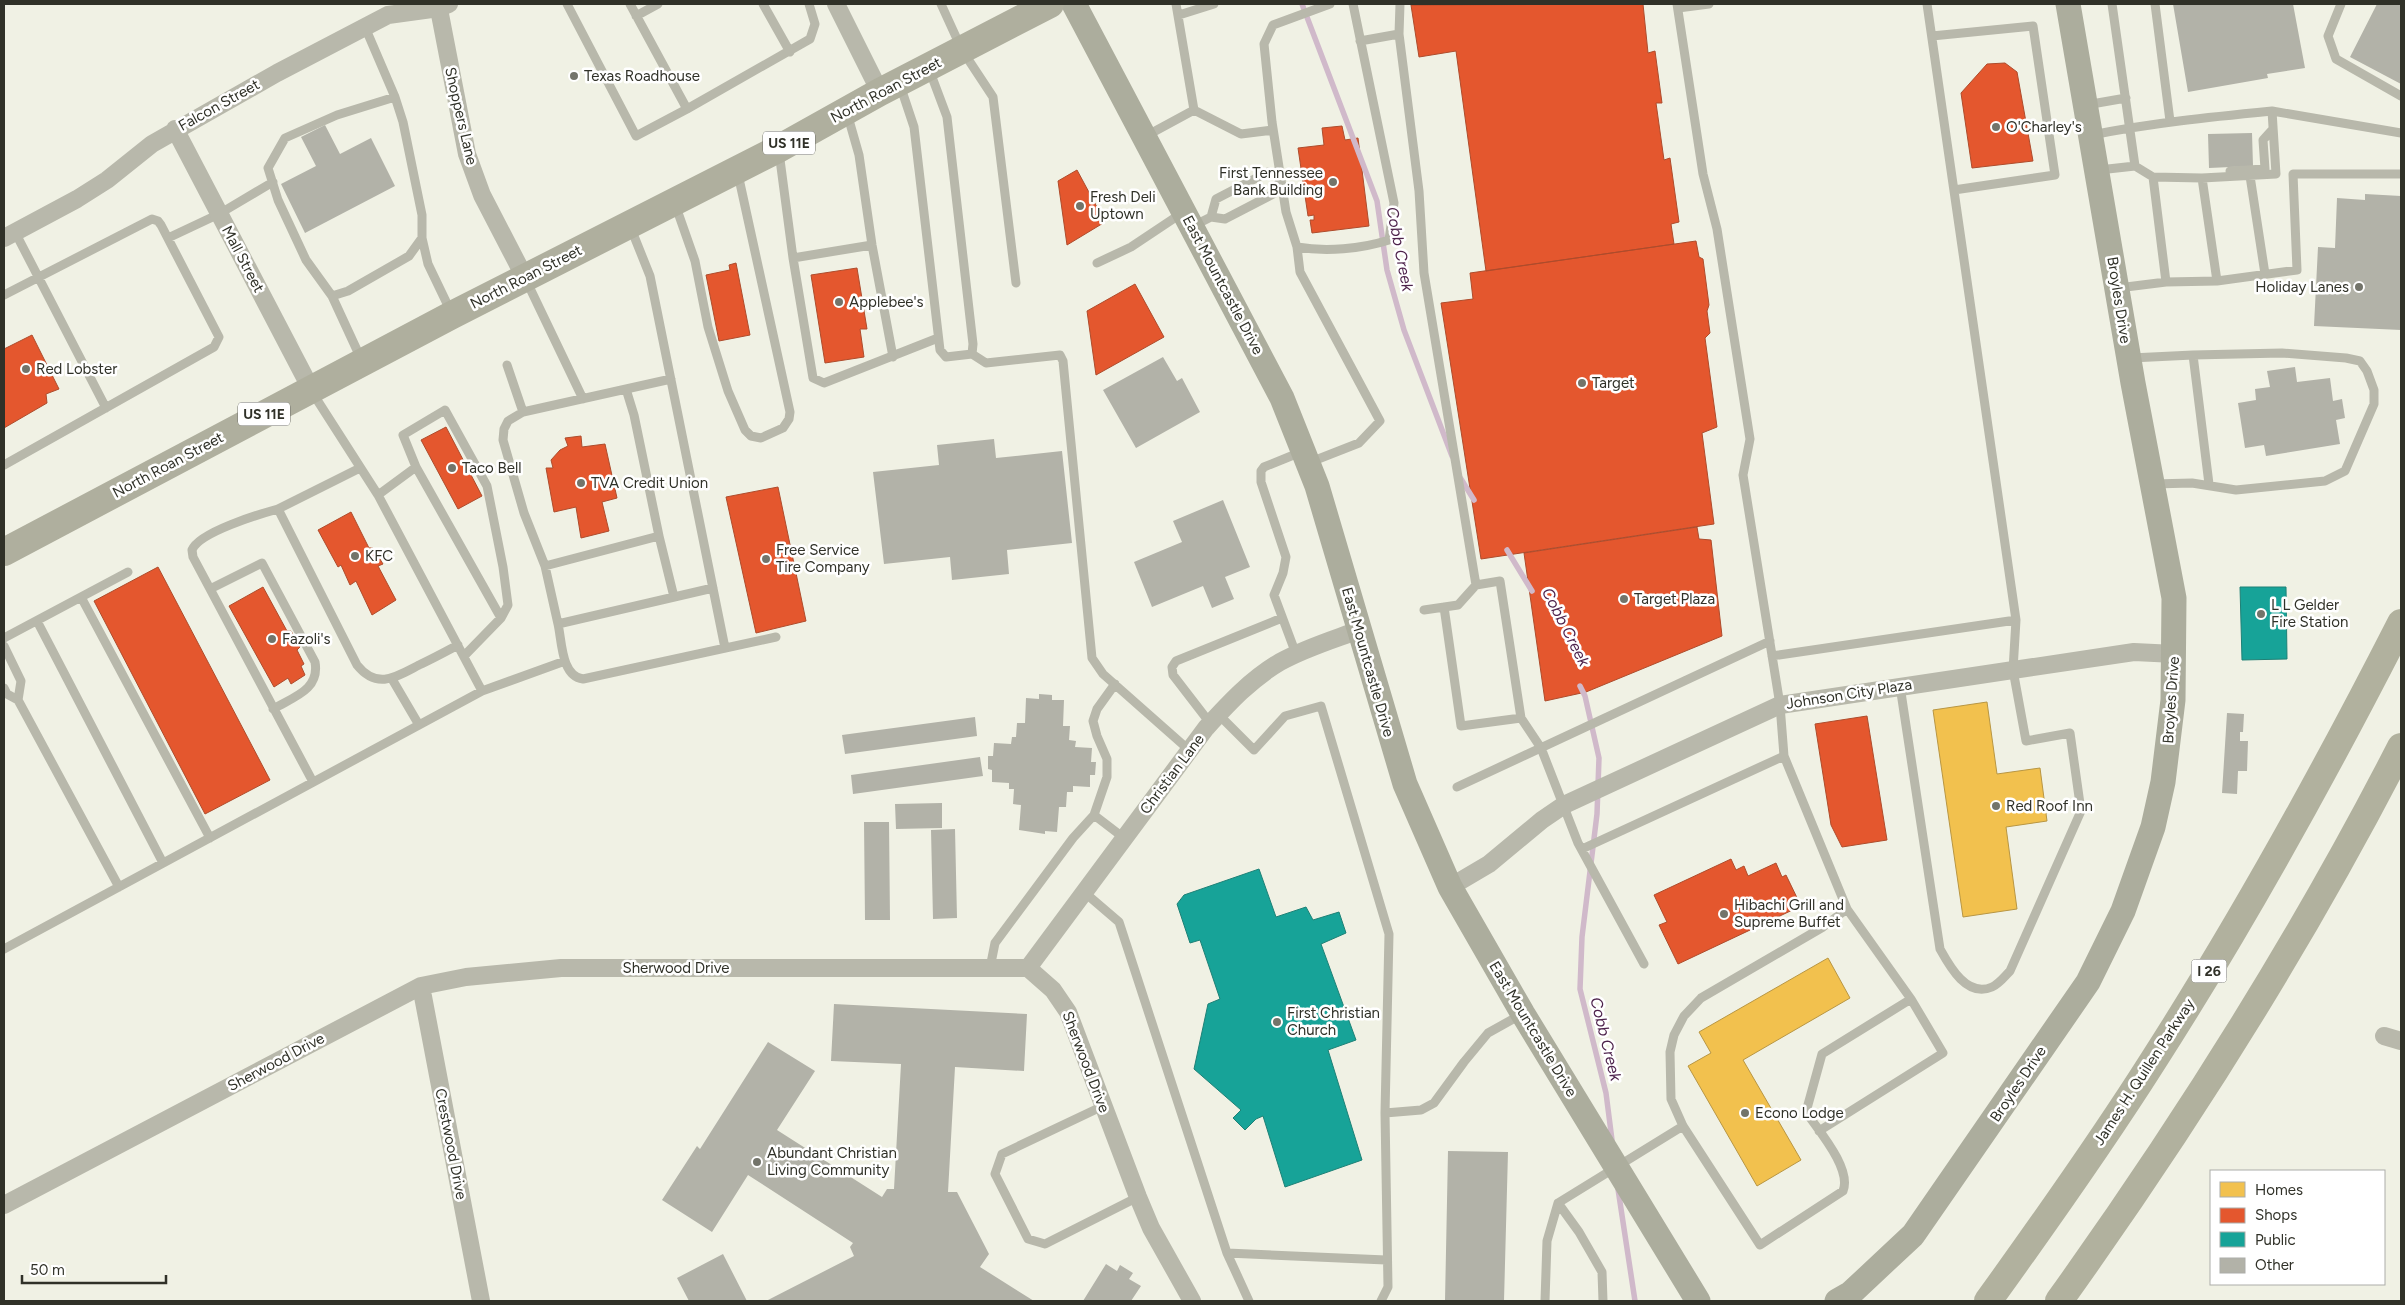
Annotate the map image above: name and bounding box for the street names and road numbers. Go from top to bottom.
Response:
street label: North Roan Street [827,53,945,127]
street label: Shoppers Lane [441,65,481,167]
street label: Falcon Street [175,75,263,135]
road number: US 11E [763,132,815,154]
street label: East Mountcastle Drive [1179,212,1267,358]
street label: Mall Street [218,223,268,296]
street label: North Roan Street [467,241,585,313]
street label: Broyles Drive [2103,255,2135,345]
road number: US 11E [238,402,290,426]
street label: North Roan Street [109,428,227,502]
street label: East Mountcastle Drive [1338,585,1398,739]
street label: Broyles Drive [2159,656,2183,744]
street label: Johnson City Plaza [1785,675,1913,713]
street label: Christian Lane [1136,730,1208,818]
street label: East Mountcastle Drive [1485,958,1581,1100]
street label: Sherwood Drive [622,959,730,977]
road number: I 26 [2192,959,2226,982]
street label: James H. Quillen Parkway [2090,995,2198,1149]
street label: Sherwood Drive [1058,1009,1114,1115]
street label: Sherwood Drive [225,1029,327,1095]
street label: Broyles Drive [1986,1043,2050,1125]
street label: Crestwood Drive [431,1087,471,1201]

